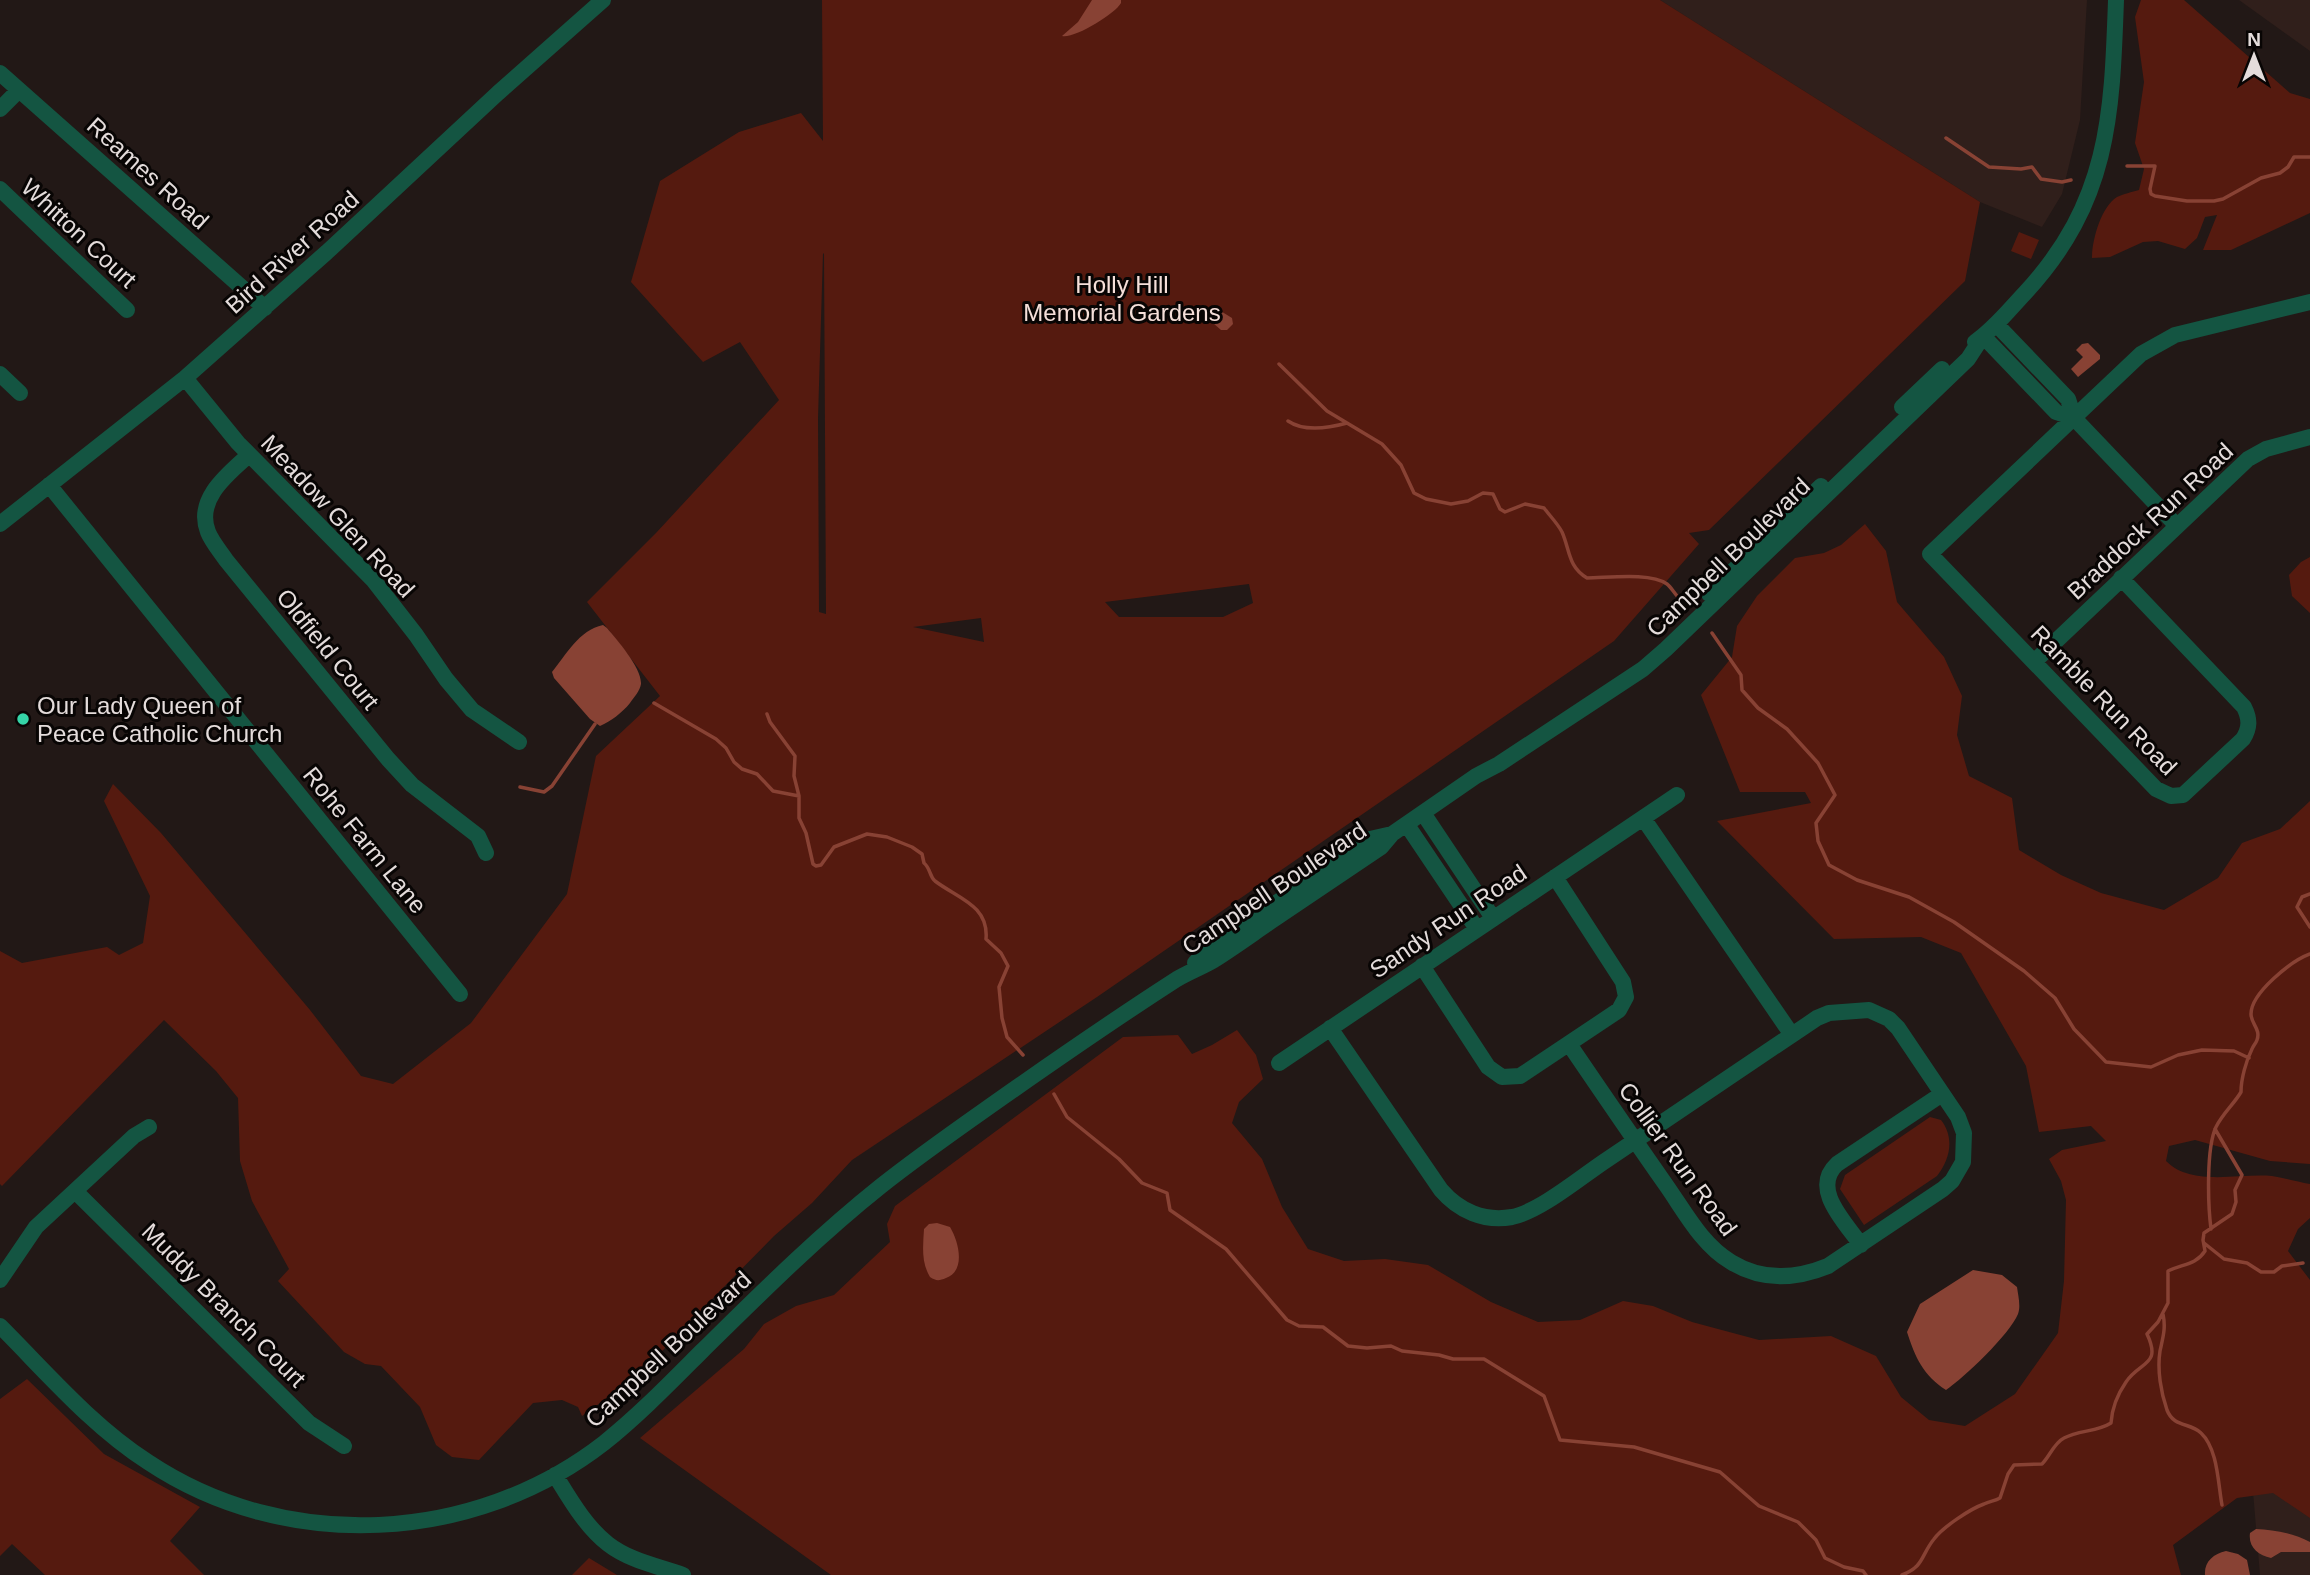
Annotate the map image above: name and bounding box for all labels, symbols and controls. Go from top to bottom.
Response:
north arrow [2219,21,2289,91]
text: N [2247,29,2261,50]
street label: Reames Road [82,112,214,234]
street label: Whitton Court [16,173,142,293]
street label: Bird River Road [220,185,364,319]
park label: Holly Hill Memorial Gardens [1023,271,1221,326]
street label: Meadow Glen Road [256,429,420,603]
street label: Braddock Run Road [2062,437,2238,605]
street label: Campbell Boulevard [1641,472,1815,642]
street label: Oldfield Court [271,583,385,715]
street label: Ramble Run Road [2026,620,2182,780]
place label: Our Lady Queen of Peace Catholic Church [37,692,282,747]
marker: Our Lady Queen of Peace Catholic Church [15,711,31,727]
street label: Rohe Farm Lane [298,762,432,918]
street label: Campbell Boulevard [1177,816,1371,960]
street label: Sandy Run Road [1365,859,1531,983]
street label: Collier Run Road [1613,1077,1743,1241]
street label: Muddy Branch Court [137,1218,312,1393]
street label: Campbell Boulevard [580,1265,756,1433]

